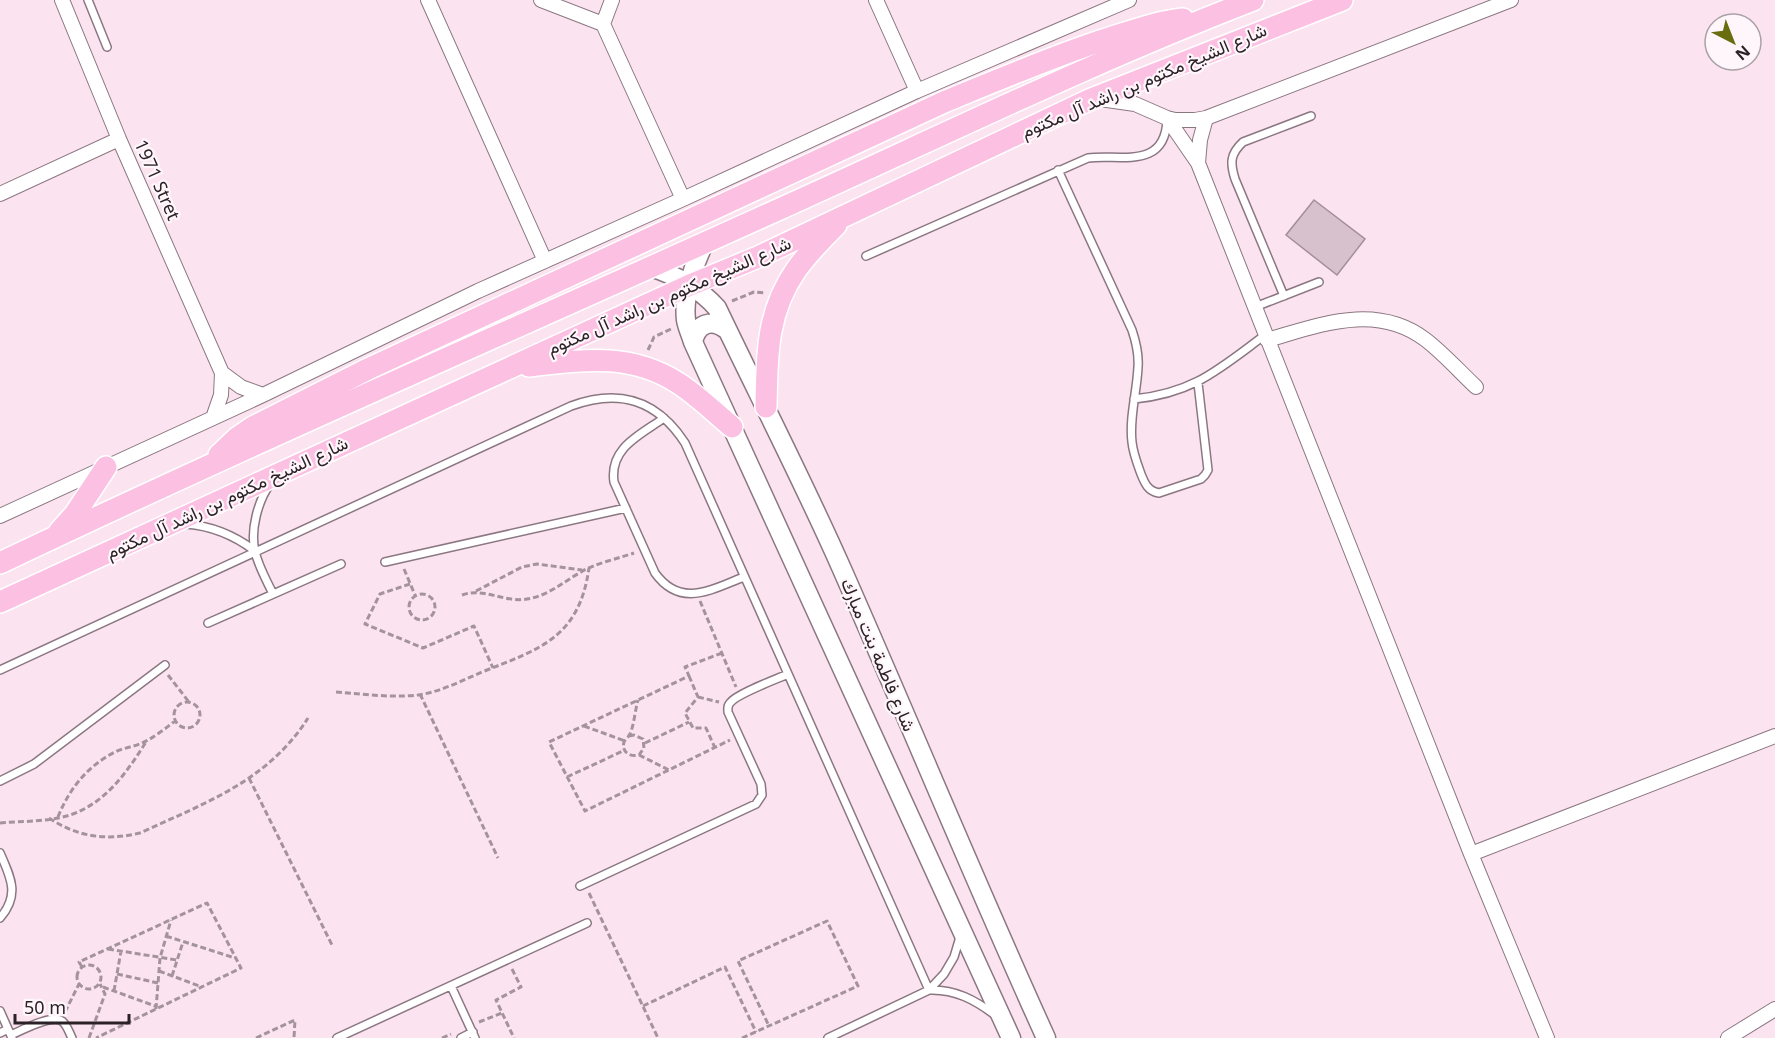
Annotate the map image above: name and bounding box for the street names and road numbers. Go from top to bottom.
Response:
street label: شارع الشيخ مكتوم بن راشد آل مكتوم [1017,17,1271,144]
street label: 1971 Stret [129,135,187,224]
street label: شارع الشيخ مكتوم بن راشد آل مكتوم [543,230,795,361]
street label: شارع الشيخ مكتوم بن راشد آل مكتوم [102,430,352,565]
street label: شارع فاطمة بنت مبارك [835,574,922,735]

